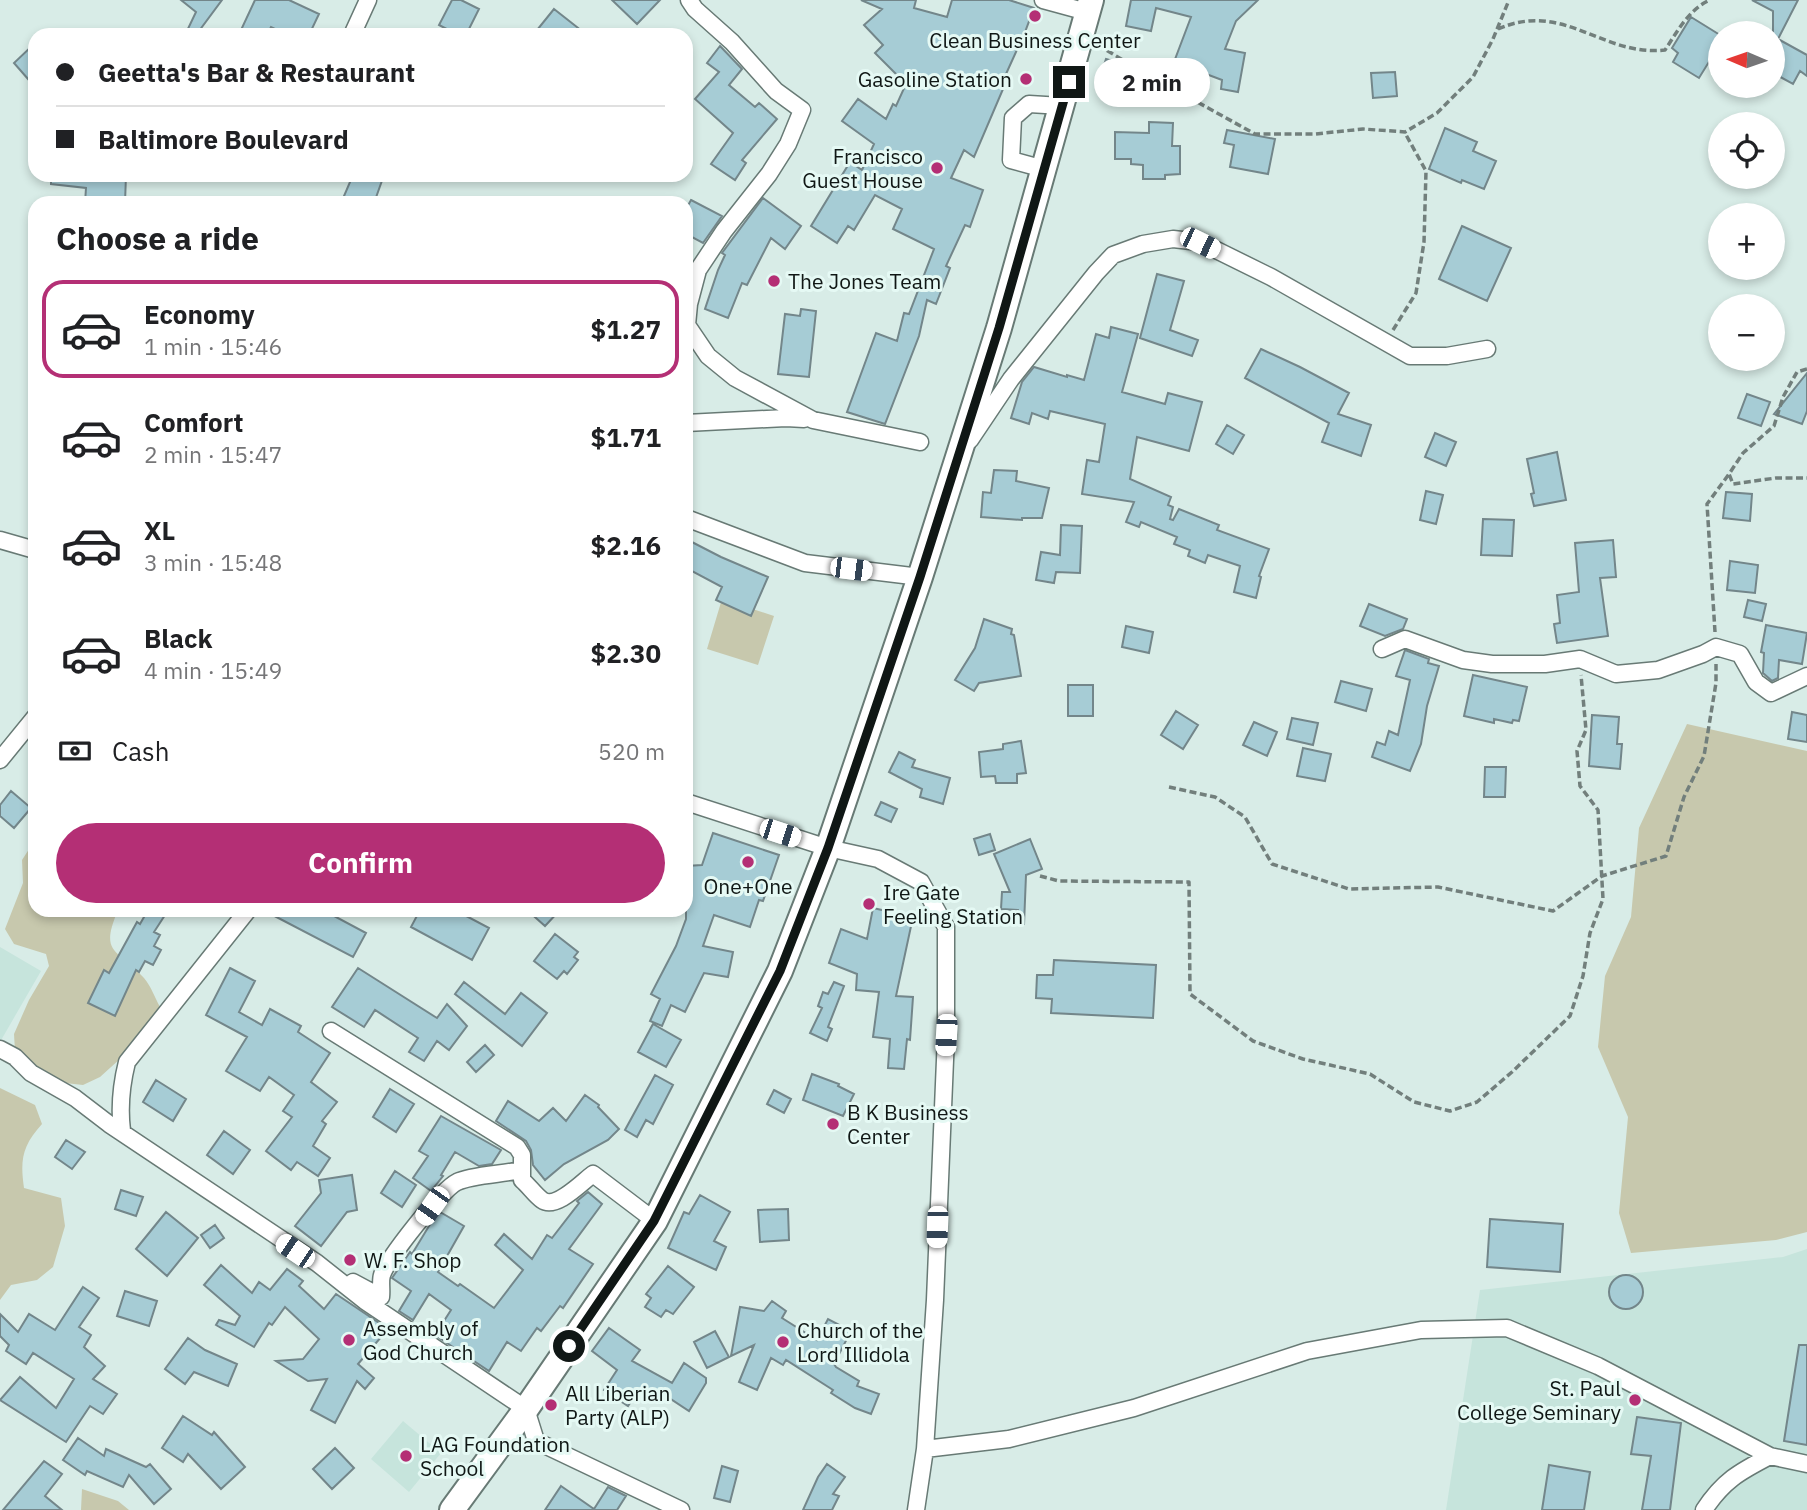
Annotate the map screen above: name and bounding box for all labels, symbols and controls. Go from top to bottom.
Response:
marker: Clean Business Center [1027,8,1043,24]
north arrow [1708,21,1785,98]
map controls [1708,21,1785,371]
place label: Clean Business Center [929,26,1141,54]
text: Geetta's Bar & Restaurant [98,55,415,89]
callout: 2 min [1094,57,1209,106]
place label: Gasoline Station [858,65,1012,93]
route end [1053,66,1085,98]
text: 2 min [1122,67,1182,97]
marker: Gasoline Station [1018,71,1034,87]
button: locate [1708,112,1785,189]
text: Baltimore Boulevard [98,122,349,156]
place label: Francisco Guest House [802,142,923,194]
marker: Francisco Guest House [929,160,945,176]
button: + [1708,203,1785,280]
text: Choose a ride [56,217,259,259]
car [1177,224,1224,262]
place label: The Jones Team [788,267,941,295]
marker: The Jones Team [766,273,782,289]
button: − [1708,294,1785,371]
text: Economy [144,297,255,331]
icon: car [60,298,123,361]
text: $1.27 [591,312,661,346]
text: 1 min · 15:46 [144,331,282,361]
text: Comfort [144,405,243,439]
icon: car [60,406,123,469]
text: $1.71 [591,420,661,454]
text: 2 min · 15:47 [144,439,282,469]
text: XL [144,513,175,547]
icon: car [60,514,123,577]
text: $2.16 [591,528,661,562]
text: 3 min · 15:48 [144,547,282,577]
car [829,556,874,582]
text: Black [144,621,212,655]
icon: car [60,622,123,685]
text: $2.30 [591,636,661,670]
text: 4 min · 15:49 [144,655,282,685]
icon: cash [56,732,94,770]
text: Cash [112,734,169,768]
text: 520 m [598,736,665,766]
car [757,817,804,849]
button: Confirm [56,823,665,903]
marker: One+One [740,854,756,870]
place label: One+One [703,872,793,900]
place label: Ire Gate Feeling Station [883,878,1023,930]
marker: Ire Gate Feeling Station [861,896,877,912]
car [935,1013,958,1057]
place label: B K Business Center [847,1098,969,1150]
marker: B K Business Center [825,1116,841,1132]
car [412,1183,453,1229]
car [926,1206,949,1248]
car [272,1231,319,1271]
place label: W. F. Shop [364,1246,462,1274]
marker: W. F. Shop [342,1252,358,1268]
place label: Assembly of God Church [363,1314,478,1366]
place label: Church of the Lord Illidola [797,1316,923,1368]
route start [553,1330,585,1362]
marker: Assembly of God Church [341,1332,357,1348]
marker: Church of the Lord Illidola [775,1334,791,1350]
place label: St. Paul College Seminary [1457,1374,1622,1426]
place label: All Liberian Party (ALP) [565,1379,670,1431]
marker: St. Paul College Seminary [1627,1392,1643,1408]
marker: All Liberian Party (ALP) [543,1397,559,1413]
place label: LAG Foundation School [420,1430,570,1482]
marker: LAG Foundation School [398,1448,414,1464]

